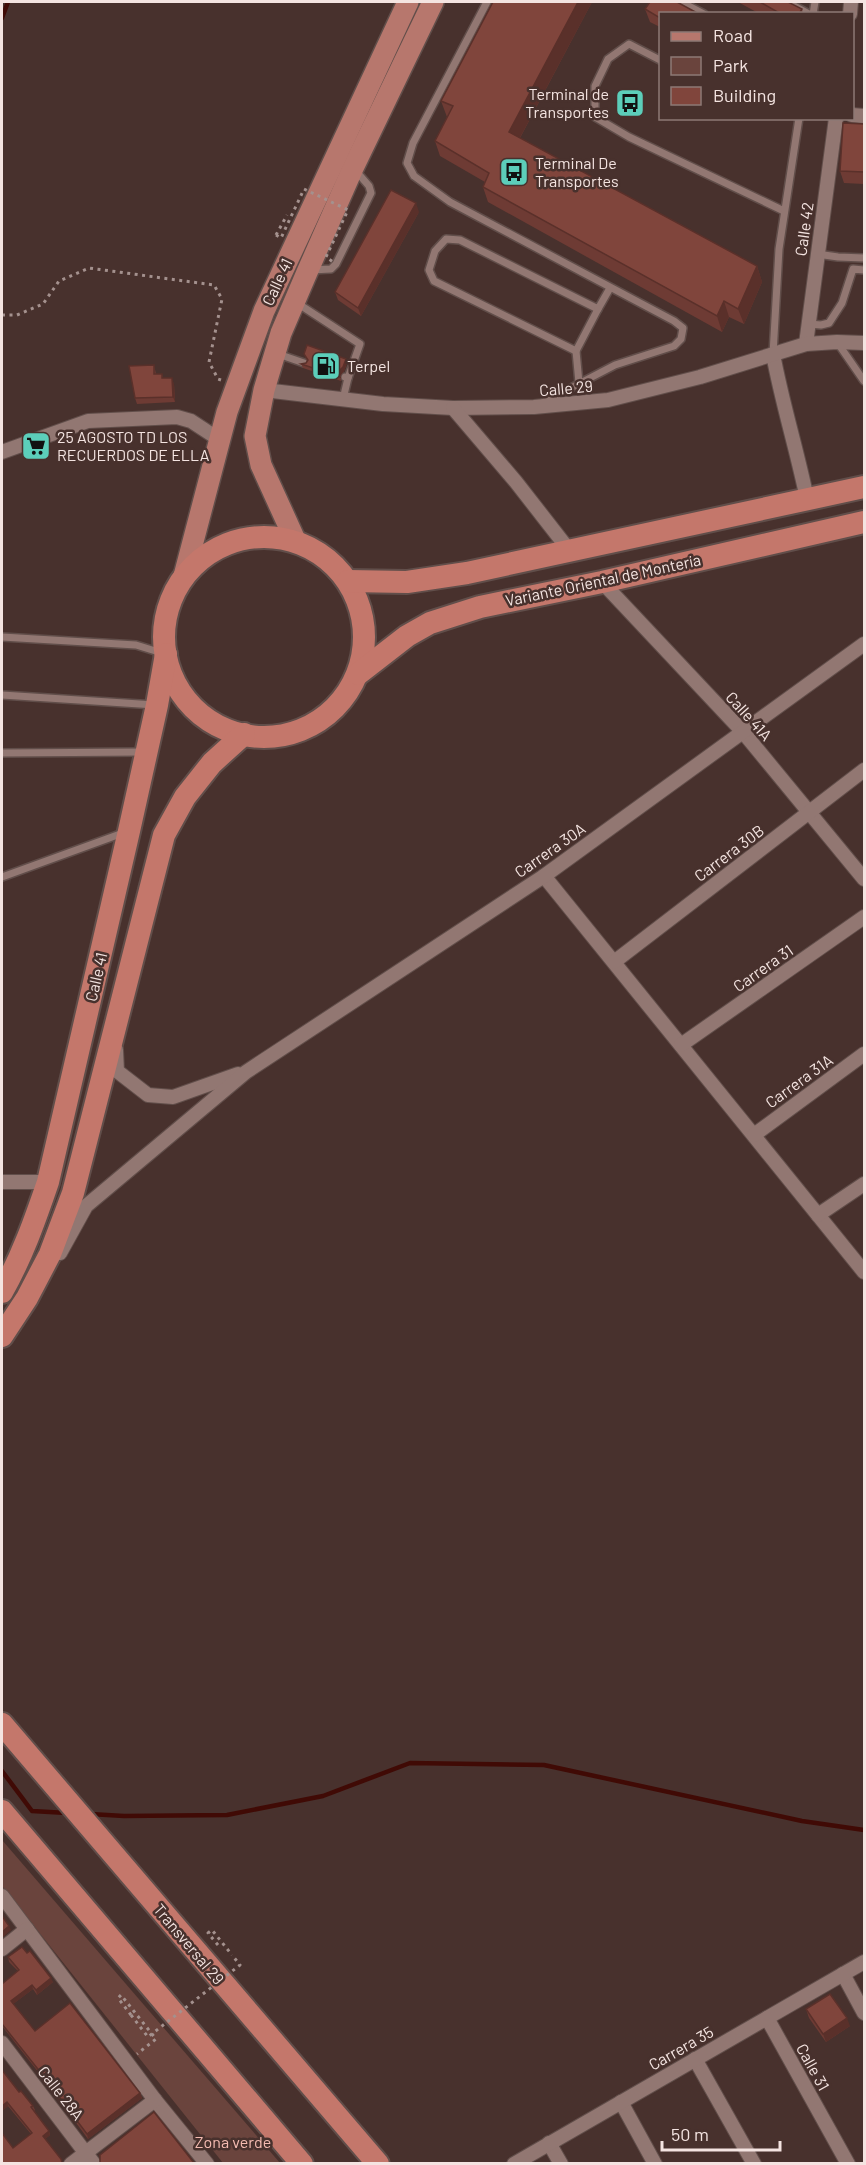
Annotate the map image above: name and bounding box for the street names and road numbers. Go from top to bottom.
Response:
street label: Calle 42 [790,201,817,257]
street label: Calle 41 [257,255,296,308]
street label: Calle 29 [538,376,594,399]
street label: Variante Oriental de Montería [503,549,702,610]
street label: Calle 41A [722,687,777,744]
street label: Carrera 30A [511,818,589,881]
street label: Carrera 30B [690,820,767,885]
street label: Carrera 31 [729,940,796,995]
street label: Calle 41 [81,950,110,1003]
street label: Carrera 31A [761,1050,836,1111]
street label: Transversal 29 [150,1900,229,1988]
street label: Carrera 35 [645,2021,716,2074]
street label: Calle 31 [793,2040,834,2093]
street label: Calle 28A [34,2062,89,2124]

